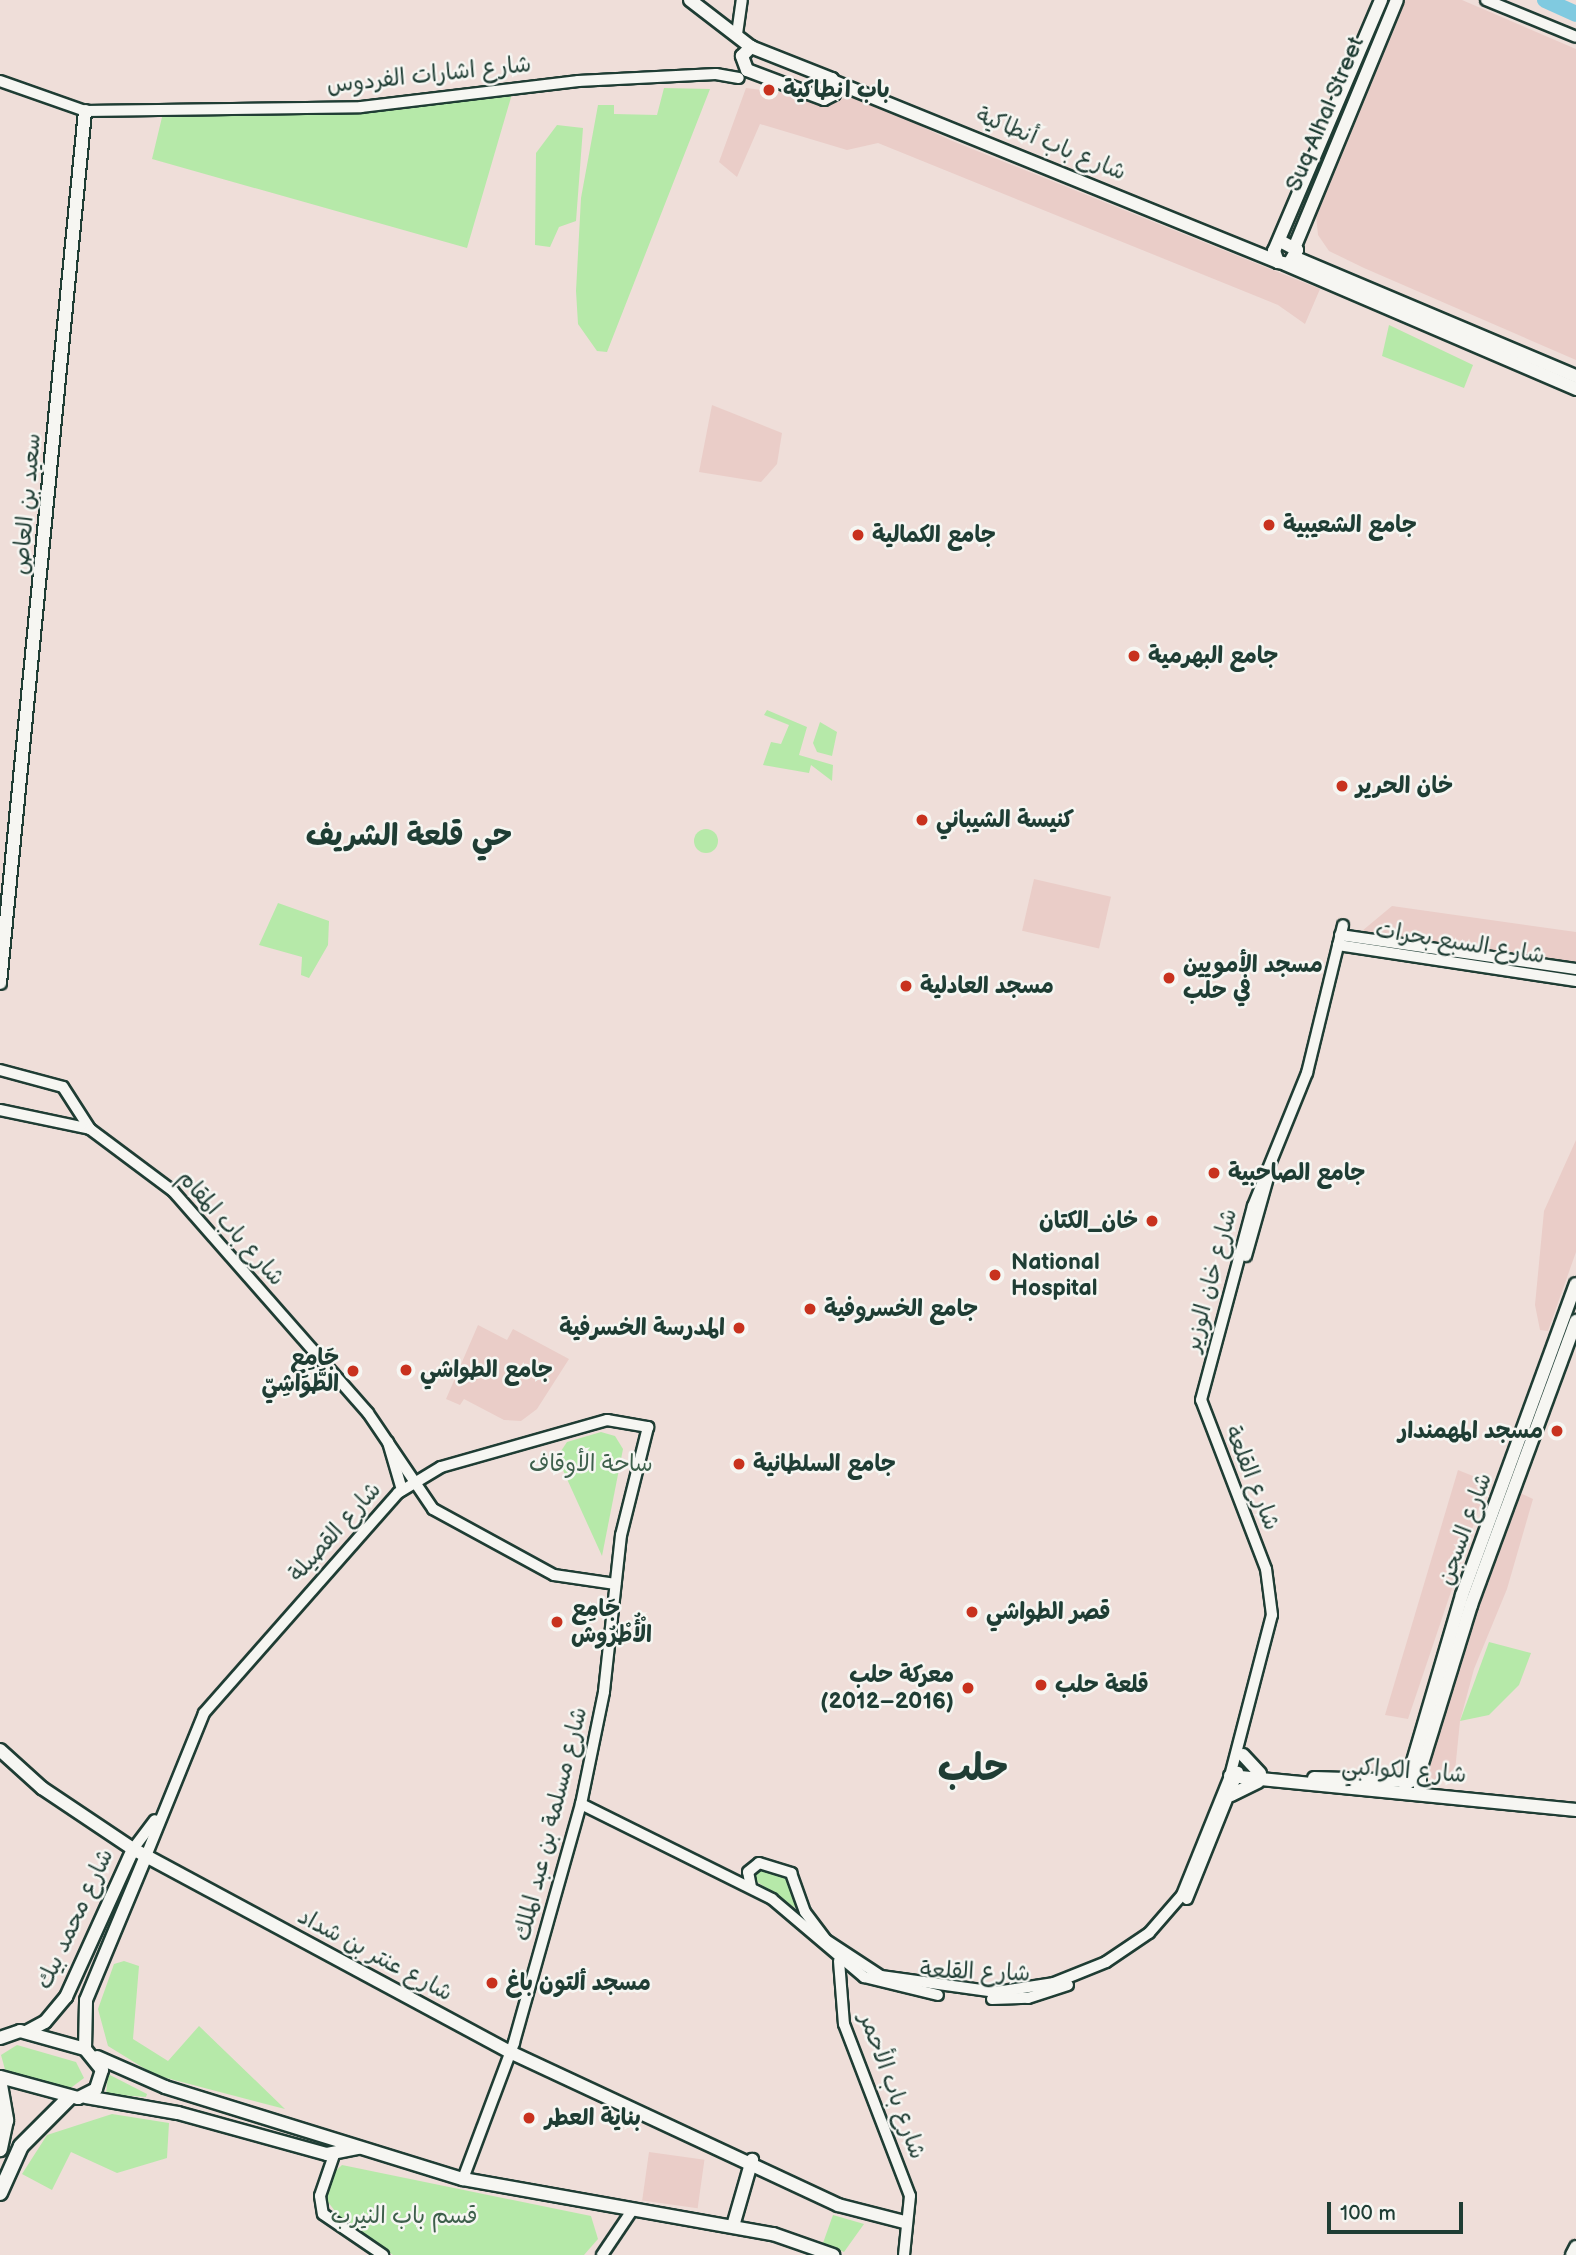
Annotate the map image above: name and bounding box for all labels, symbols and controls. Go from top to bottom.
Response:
street label: Suq Alhal Street [1280,32,1370,196]
street label: شارع اشارات الفردوس [326,51,532,99]
place label: باب انطاكية [783,76,890,104]
marker: باب انطاكية [761,82,777,98]
street label: شارع باب أنطاكية [972,101,1130,187]
street label: سعيد بن العاص [7,432,47,576]
place label: جامع الشعيبية [1283,511,1417,539]
marker: جامع الشعيبية [1261,517,1277,533]
place label: جامع الكمالية [872,521,996,549]
marker: جامع الكمالية [850,527,866,543]
place label: جامع البهرمية [1148,642,1278,670]
marker: جامع البهرمية [1126,648,1142,664]
place label: خان الحرير [1356,772,1453,800]
marker: خان الحرير [1334,778,1350,794]
place label: كنيسة الشيباني [936,806,1074,834]
marker: كنيسة الشيباني [914,812,930,828]
district label: حي قلعة الشريف [306,818,512,854]
street label: شارع السبع بحرات [1373,916,1547,970]
place label: مسجد الأمويين في حلب [1183,951,1323,1005]
marker: مسجد الأمويين في حلب [1161,970,1177,986]
place label: مسجد العادلية [920,972,1054,1000]
marker: مسجد العادلية [898,978,914,994]
place label: جامع الصاحبية [1228,1159,1365,1187]
street label: شارع باب المقام [172,1164,290,1292]
marker: جامع الصاحبية [1206,1165,1222,1181]
street label: شارع خان الوزير [1179,1206,1243,1354]
place label: خان_الكتان [1039,1207,1138,1235]
marker: خان_الكتان [1144,1213,1160,1229]
place label: National Hospital [1011,1248,1100,1302]
marker: National Hospital [985,1265,1005,1285]
place label: جامع الخسروفية [824,1295,978,1323]
marker: جامع الخسروفية [802,1301,818,1317]
place label: المدرسة الخسرفية [559,1314,725,1342]
marker: المدرسة الخسرفية [731,1320,747,1336]
place label: جَامِع الطَّوَاشِيّ [261,1344,339,1398]
place label: جامع الطواشي [420,1356,553,1384]
marker: جامع الطواشي [398,1362,414,1378]
marker: جَامِع الطَّوَاشِيّ [345,1363,361,1379]
place label: مسجد المهمندار [1398,1417,1543,1445]
street label: شارع القلعة [1219,1422,1285,1534]
marker: مسجد المهمندار [1549,1423,1565,1439]
park label: ساحة الأوقاف [529,1450,653,1478]
place label: جامع السلطانية [753,1450,896,1478]
marker: جامع السلطانية [731,1456,747,1472]
street label: شارع السجن [1432,1469,1498,1589]
street label: شارع القصيلة [283,1476,387,1588]
place label: جَامِع الْأُطْرُوش [571,1595,652,1649]
place label: قصر الطواشي [986,1598,1110,1626]
marker: قصر الطواشي [964,1604,980,1620]
marker: جَامِع الْأُطْرُوش [549,1614,565,1630]
place label: معركة حلب (2012–2016) [820,1661,954,1715]
place label: قلعة حلب [1055,1671,1149,1699]
marker: قلعة حلب [1033,1677,1049,1693]
marker: معركة حلب (2012–2016) [960,1680,976,1696]
street label: شارع مسلمة بن عبد الملك [509,1704,593,1944]
district label: حلب [938,1747,1008,1791]
street label: شارع الكواكبي [1341,1753,1467,1789]
street label: شارع محمد بيك [30,1844,120,1994]
street label: شارع عنتر بن شداد [293,1903,457,2007]
street label: شارع القلعة [919,1956,1031,1988]
place label: مسجد ألتون باغ [506,1969,651,1997]
marker: مسجد ألتون باغ [484,1975,500,1991]
street label: شارع باب الأحمر [853,2009,931,2163]
place label: بناية العطر [545,2104,641,2132]
marker: بناية العطر [519,2108,539,2128]
scale bar [1331,2188,1468,2232]
text: 100 m [1340,2201,1396,2226]
park label: قسم باب النيرب [331,2202,477,2230]

